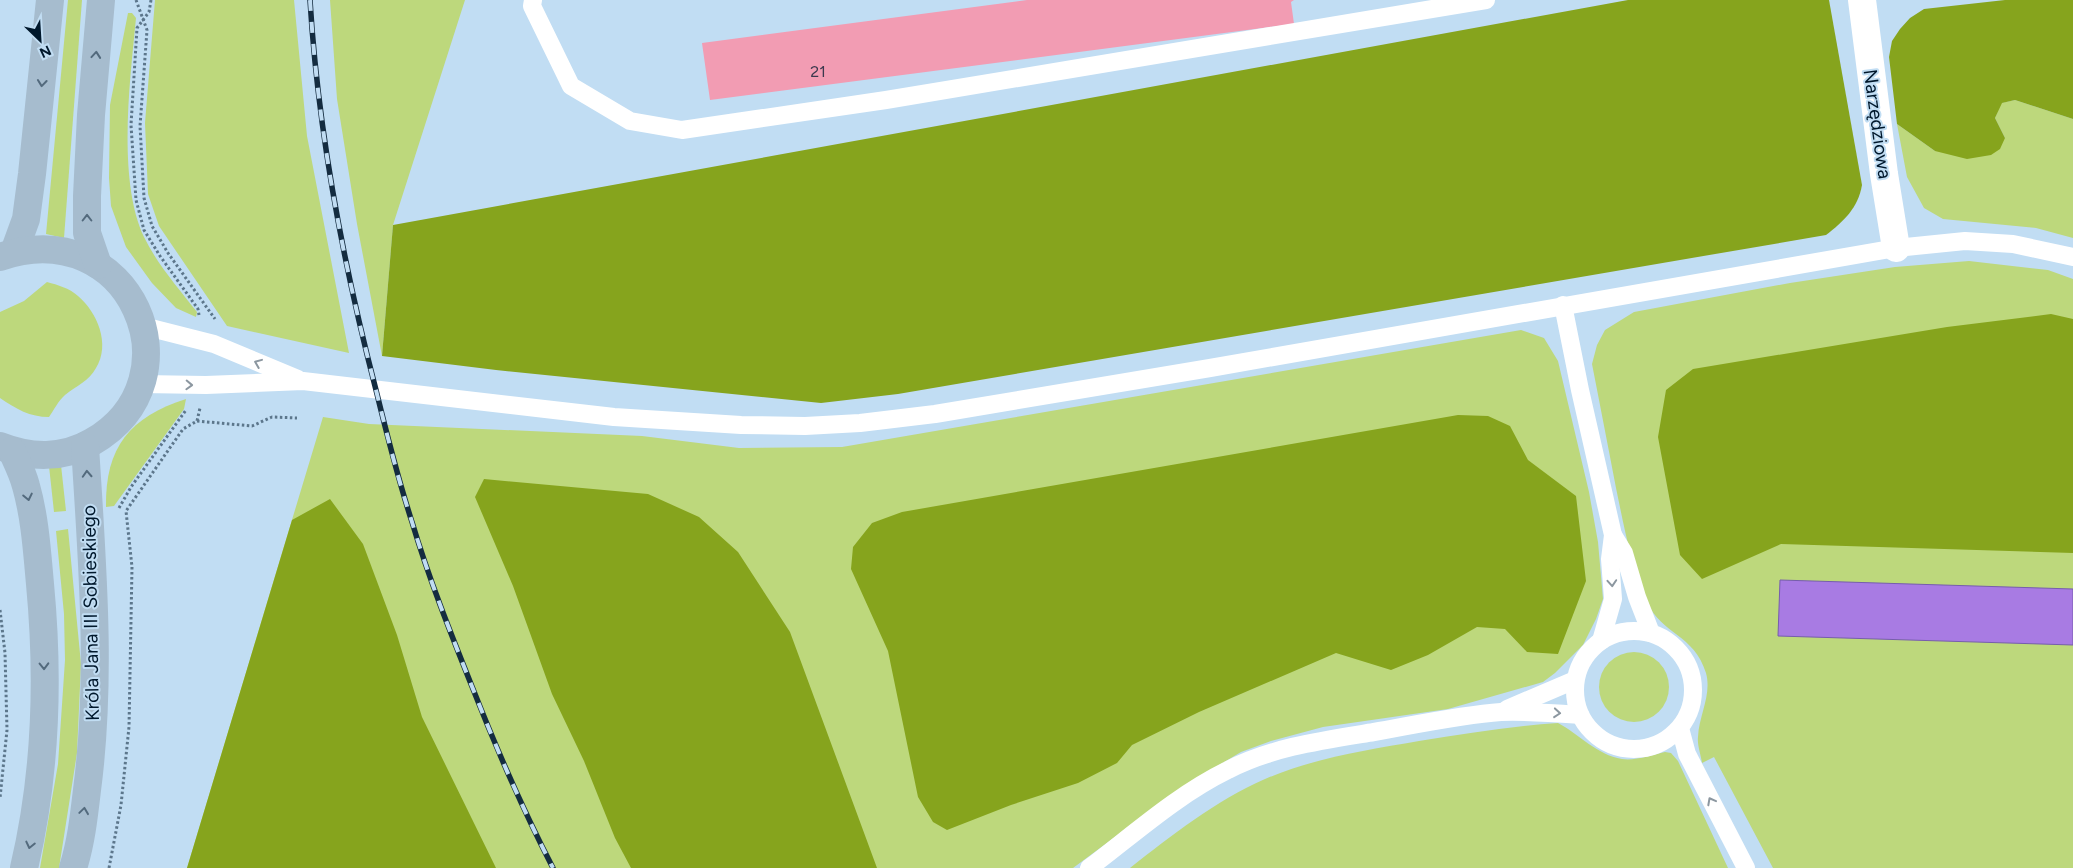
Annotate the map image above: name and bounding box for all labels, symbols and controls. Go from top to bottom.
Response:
north arrow [15,15,65,65]
text: N [37,41,54,61]
one-way arrow [90,51,101,59]
house number: 21 [810,62,826,81]
street label: Narzędziowa [1858,68,1897,180]
one-way arrow [37,80,48,88]
one-way arrow [82,213,92,221]
one-way arrow [254,358,263,369]
one-way arrow [186,379,194,390]
one-way arrow [81,470,92,478]
one-way arrow [23,492,33,501]
street label: Króla Jana III Sobieskiego [77,505,104,721]
one-way arrow [1606,580,1617,588]
one-way arrow [39,662,50,670]
one-way arrow [1553,707,1561,718]
one-way arrow [1707,797,1717,806]
one-way arrow [79,807,89,816]
one-way arrow [25,841,35,849]

